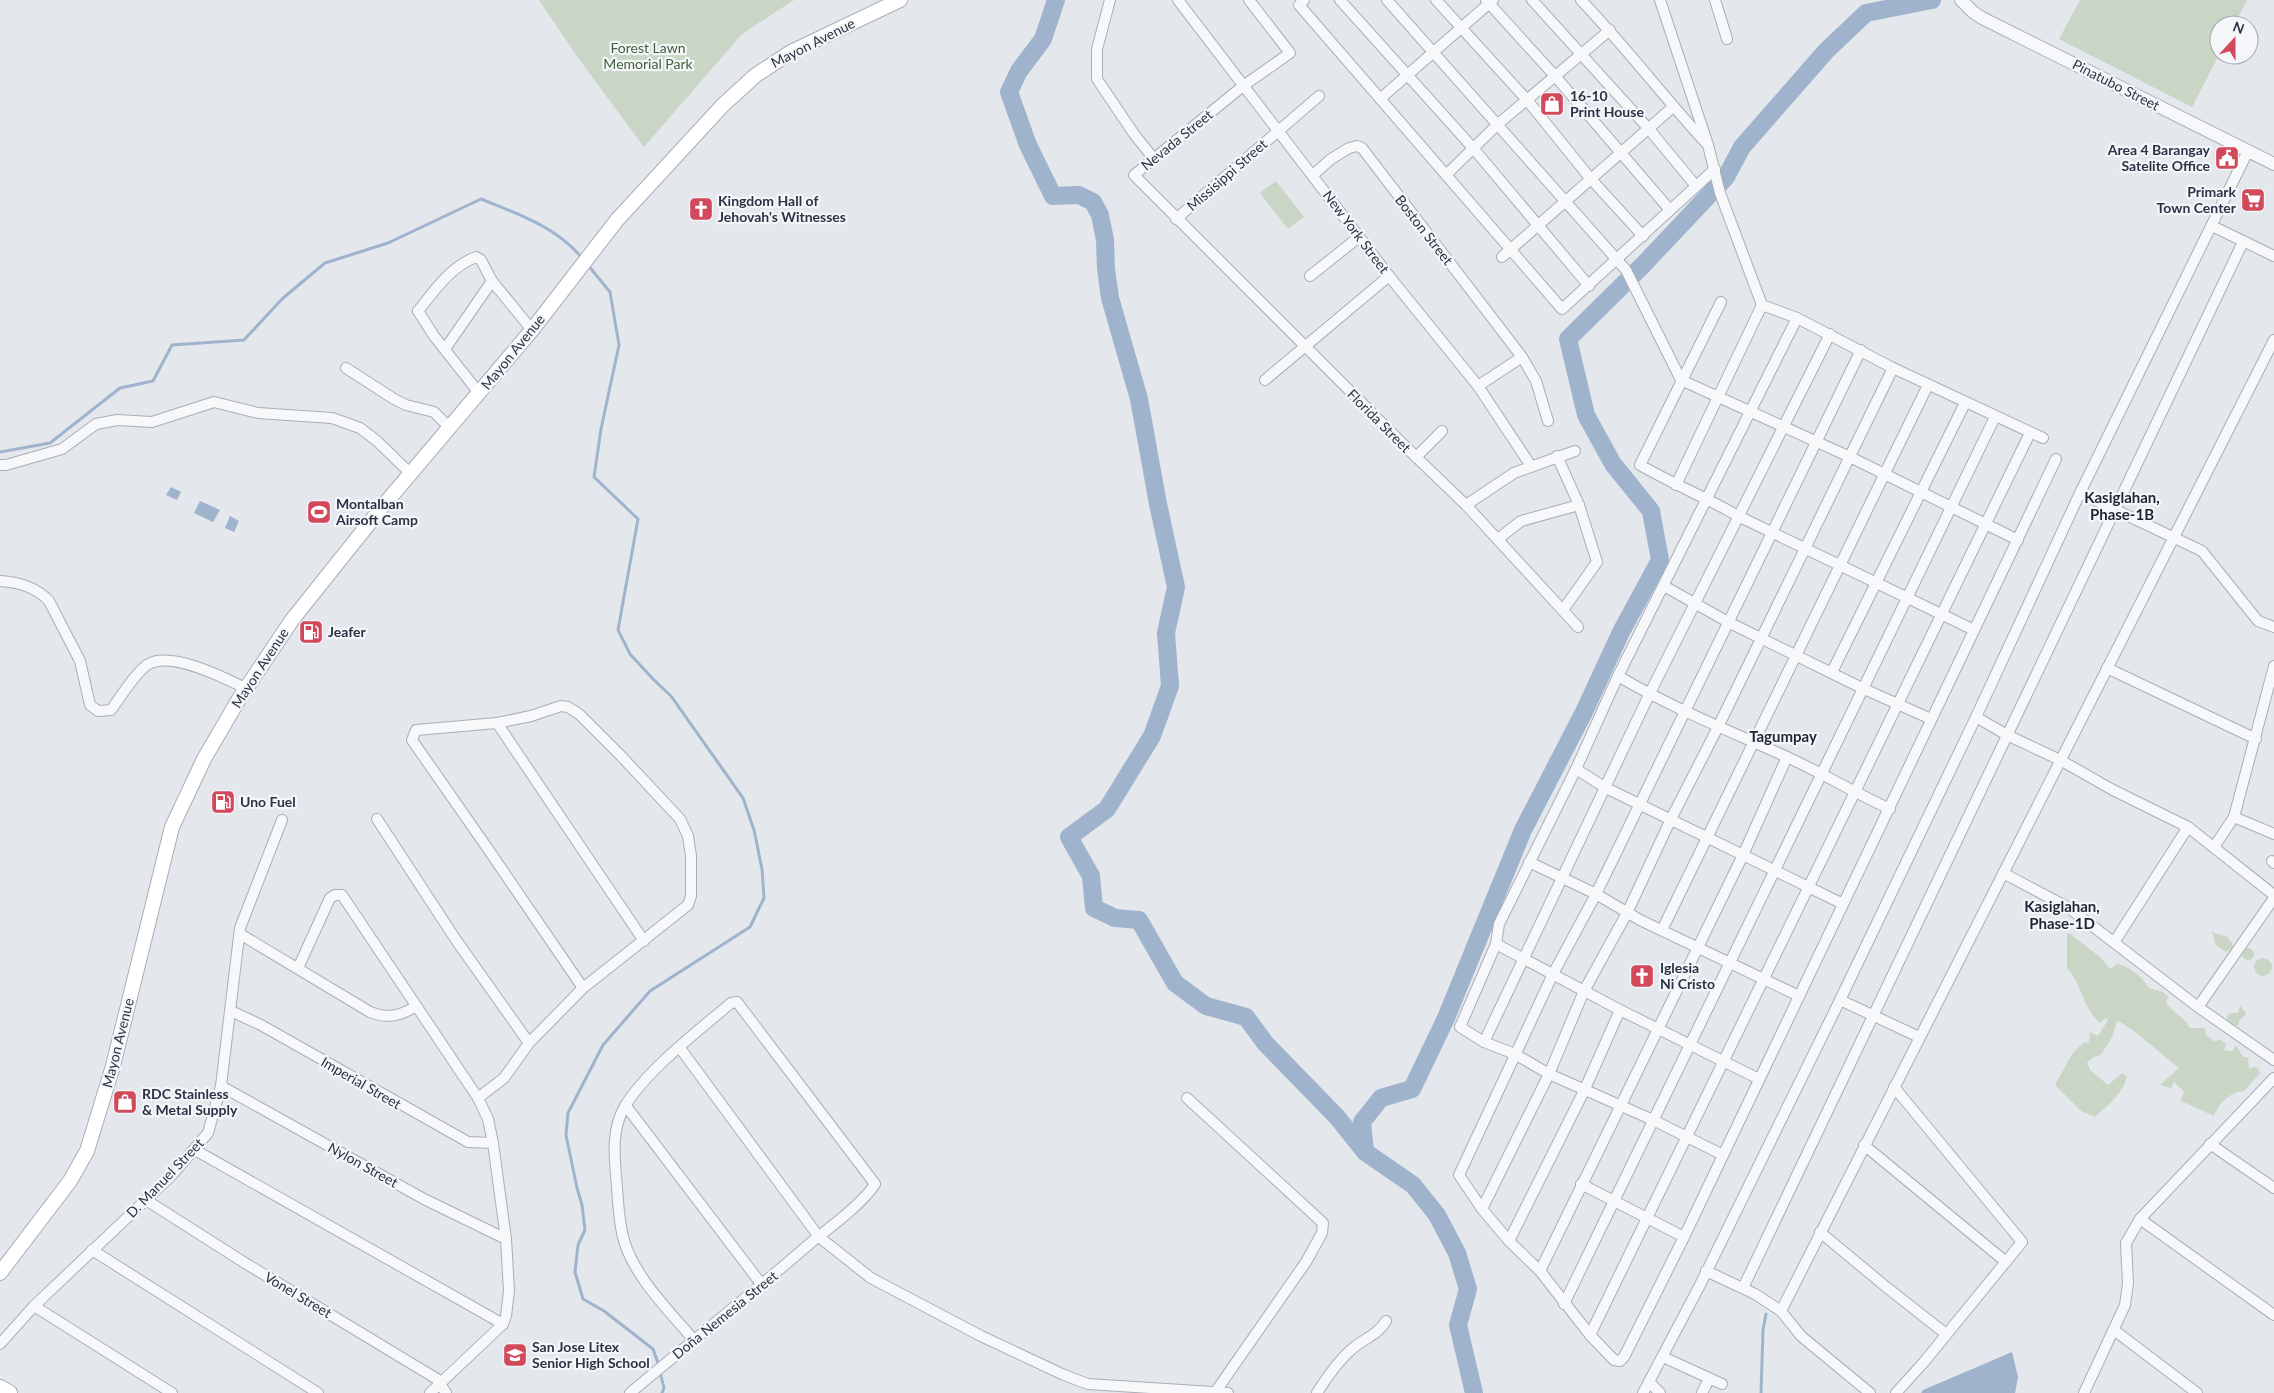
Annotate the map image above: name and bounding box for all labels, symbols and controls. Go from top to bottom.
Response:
street label: Mayon Avenue [768,14,858,71]
north arrow [2209,15,2259,65]
text: N [2231,18,2247,37]
park label: Forest Lawn Memorial Park [603,39,694,72]
street label: Pinatubo Street [2070,55,2163,114]
place label: 16-10 Print House [1570,87,1644,120]
shop icon: 16-10 Print House [1539,91,1565,117]
street label: Nevada Street [1138,106,1216,174]
street label: Missisippi Street [1183,135,1270,214]
place label: Area 4 Barangay Satelite Office [2107,141,2211,174]
public building icon: Area 4 Barangay Satelite Office [2214,145,2240,171]
place label: Primark Town Center [2157,183,2237,216]
street label: New York Street [1320,187,1393,276]
supermarket icon: Primark Town Center [2240,187,2266,213]
street label: Boston Street [1392,191,1457,268]
place label: Kingdom Hall of Jehovah's Witnesses [718,192,846,225]
church icon: Kingdom Hall of Jehovah's Witnesses [688,196,714,222]
street label: Mayon Avenue [477,311,548,393]
street label: Florida Street [1344,385,1415,456]
district label: Kasiglahan, Phase-1B [2084,488,2160,523]
place label: Montalban Airsoft Camp [335,495,418,528]
sports icon: Montalban Airsoft Camp [306,499,332,525]
fuel station icon: Jeafer [298,619,324,645]
place label: Jeafer [328,623,367,640]
street label: Mayon Avenue [227,625,292,711]
district label: Tagumpay [1749,727,1817,745]
fuel station icon: Uno Fuel [210,789,236,815]
place label: Uno Fuel [240,793,296,810]
district label: Kasiglahan, Phase-1D [2024,897,2100,932]
place label: Iglesia Ni Cristo [1660,959,1715,992]
church icon: Iglesia Ni Cristo [1629,963,1655,989]
street label: Mayon Avenue [98,996,137,1089]
street label: Imperial Street [318,1053,404,1112]
place label: RDC Stainless & Metal Supply [142,1085,238,1118]
shop icon: RDC Stainless & Metal Supply [112,1089,138,1115]
street label: D. Manuel Street [122,1134,207,1221]
street label: Nylon Street [325,1138,401,1191]
street label: Doña Nemesia Street [669,1267,781,1362]
street label: Vonel Street [262,1268,335,1321]
place label: San Jose Litex Senior High School [532,1338,650,1371]
school or university icon: San Jose Litex Senior High School [502,1342,528,1368]

